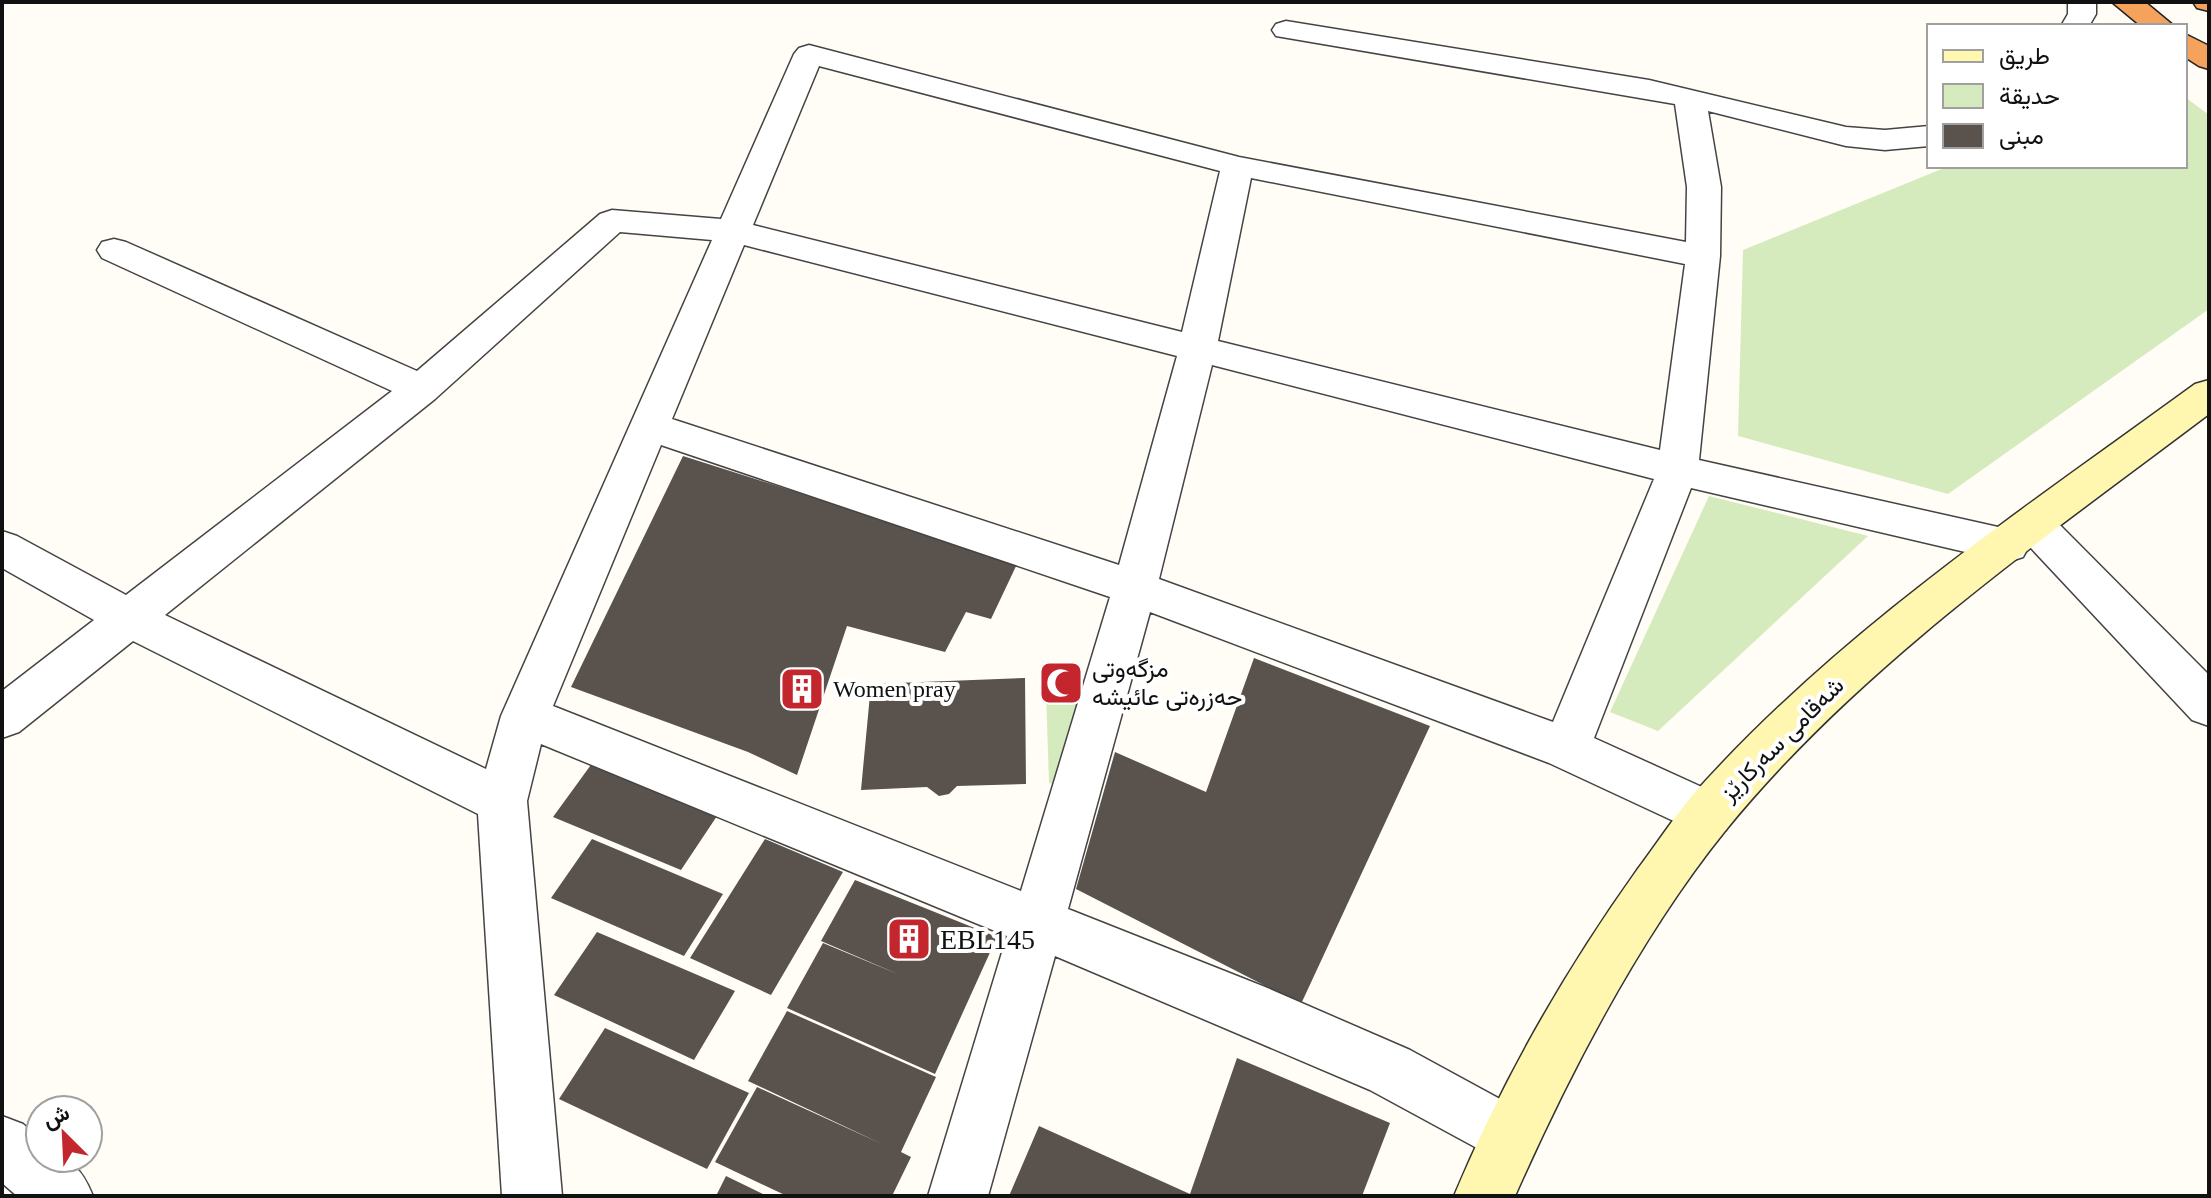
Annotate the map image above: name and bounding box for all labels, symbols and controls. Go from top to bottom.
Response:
legend [1927,24,2187,168]
text: طريق [1999,43,2050,71]
text: حديقة [1999,83,2060,110]
text: مبنى [1999,123,2044,150]
place label: مزگەوتی حەزرەتی عائیشە [1092,656,1242,712]
mosque icon: مزگەوتی حەزرەتی عائیشە [1037,659,1085,707]
building icon: Women pray [778,665,826,713]
street label: شەقامی سەرکارێز [1714,672,1850,808]
place label: Women pray [833,676,956,702]
building icon: EBL145 [885,915,933,963]
place label: EBL145 [940,924,1035,955]
north arrow [24,1094,104,1174]
text: ش [39,1099,74,1134]

